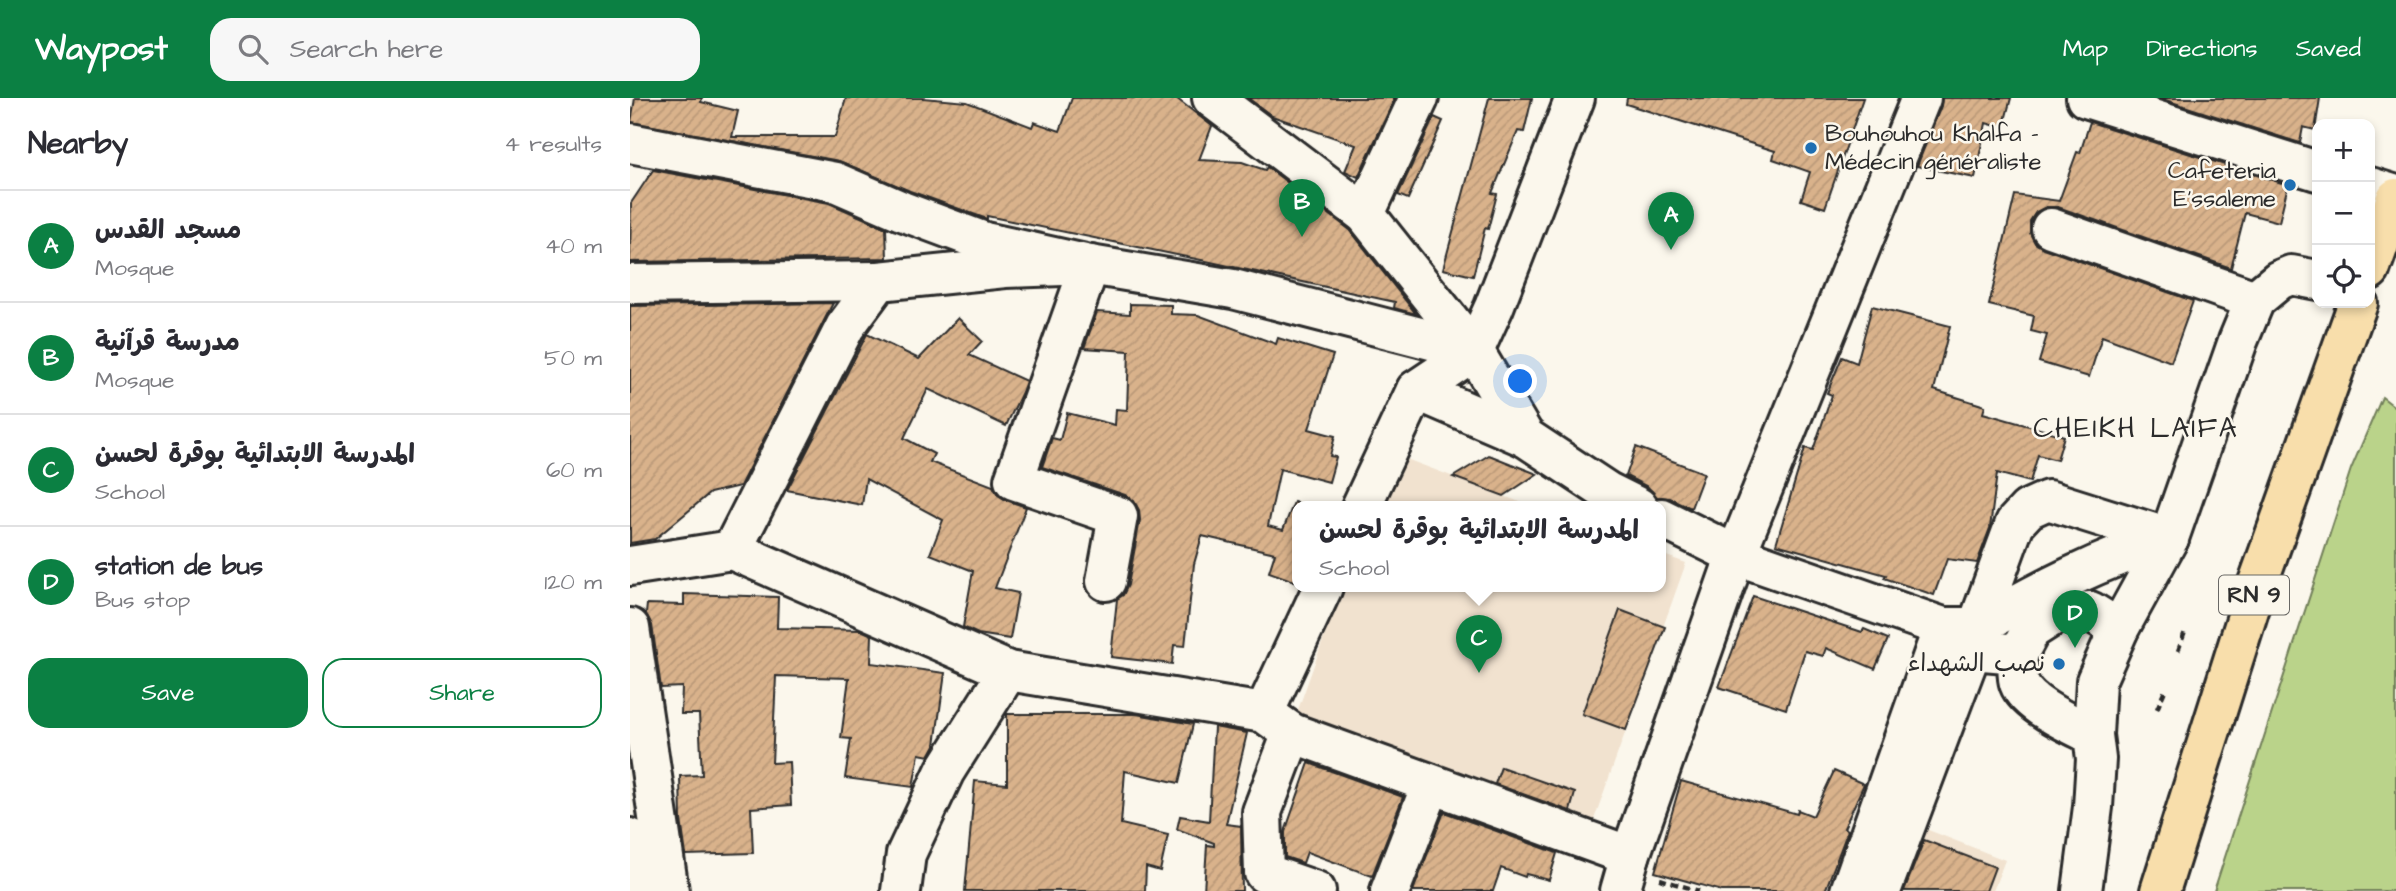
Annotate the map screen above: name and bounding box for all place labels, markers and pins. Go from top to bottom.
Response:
place label: Bouhouhou Khalfa - Médecin généraliste [1825,117,2042,180]
marker: Bouhouhou Khalfa - Médecin généraliste [1803,140,1819,156]
place label: Cafeteria E'ssaleme [2168,154,2276,216]
marker: Cafeteria E'ssaleme [2282,177,2298,193]
pin: B [1279,179,1325,237]
pin: A [1648,192,1694,250]
pin: D [2052,590,2098,648]
pin: C [1456,615,1502,673]
place label: نصب الشهداء [1908,647,2045,681]
marker: نصب الشهداء [2051,656,2067,672]

